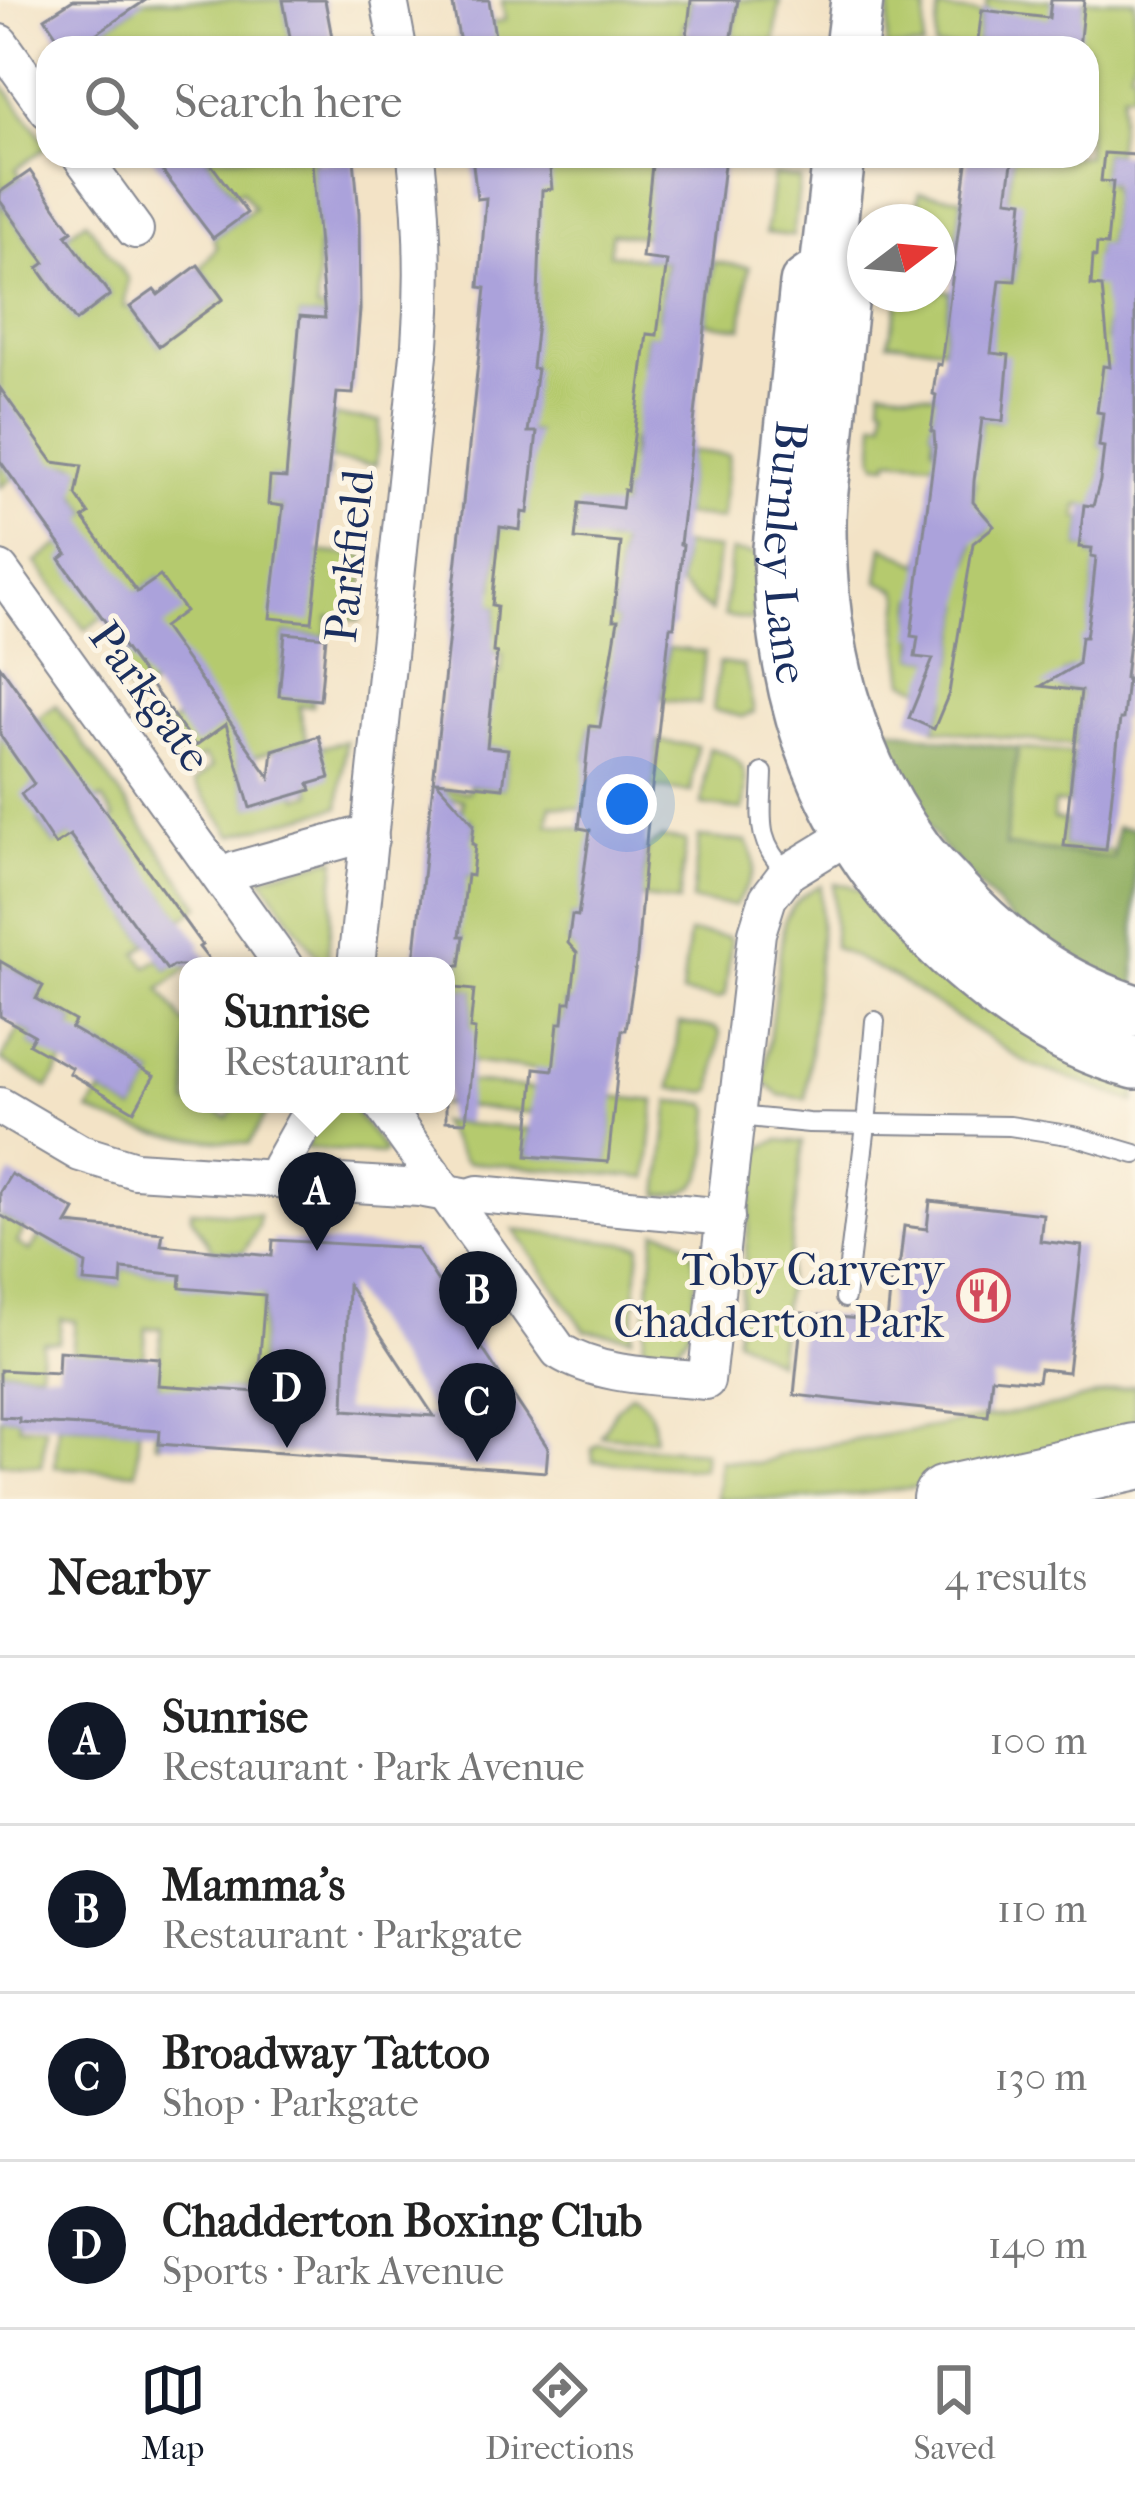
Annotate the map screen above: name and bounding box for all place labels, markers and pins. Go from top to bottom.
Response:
pin: A [278,1152,356,1251]
place label: Toby Carvery Chadderton Park [613,1244,946,1349]
pin: B [439,1251,517,1350]
restaurant icon: Toby Carvery Chadderton Park [955,1268,1011,1324]
pin: D [248,1349,326,1448]
pin: C [438,1363,516,1462]

